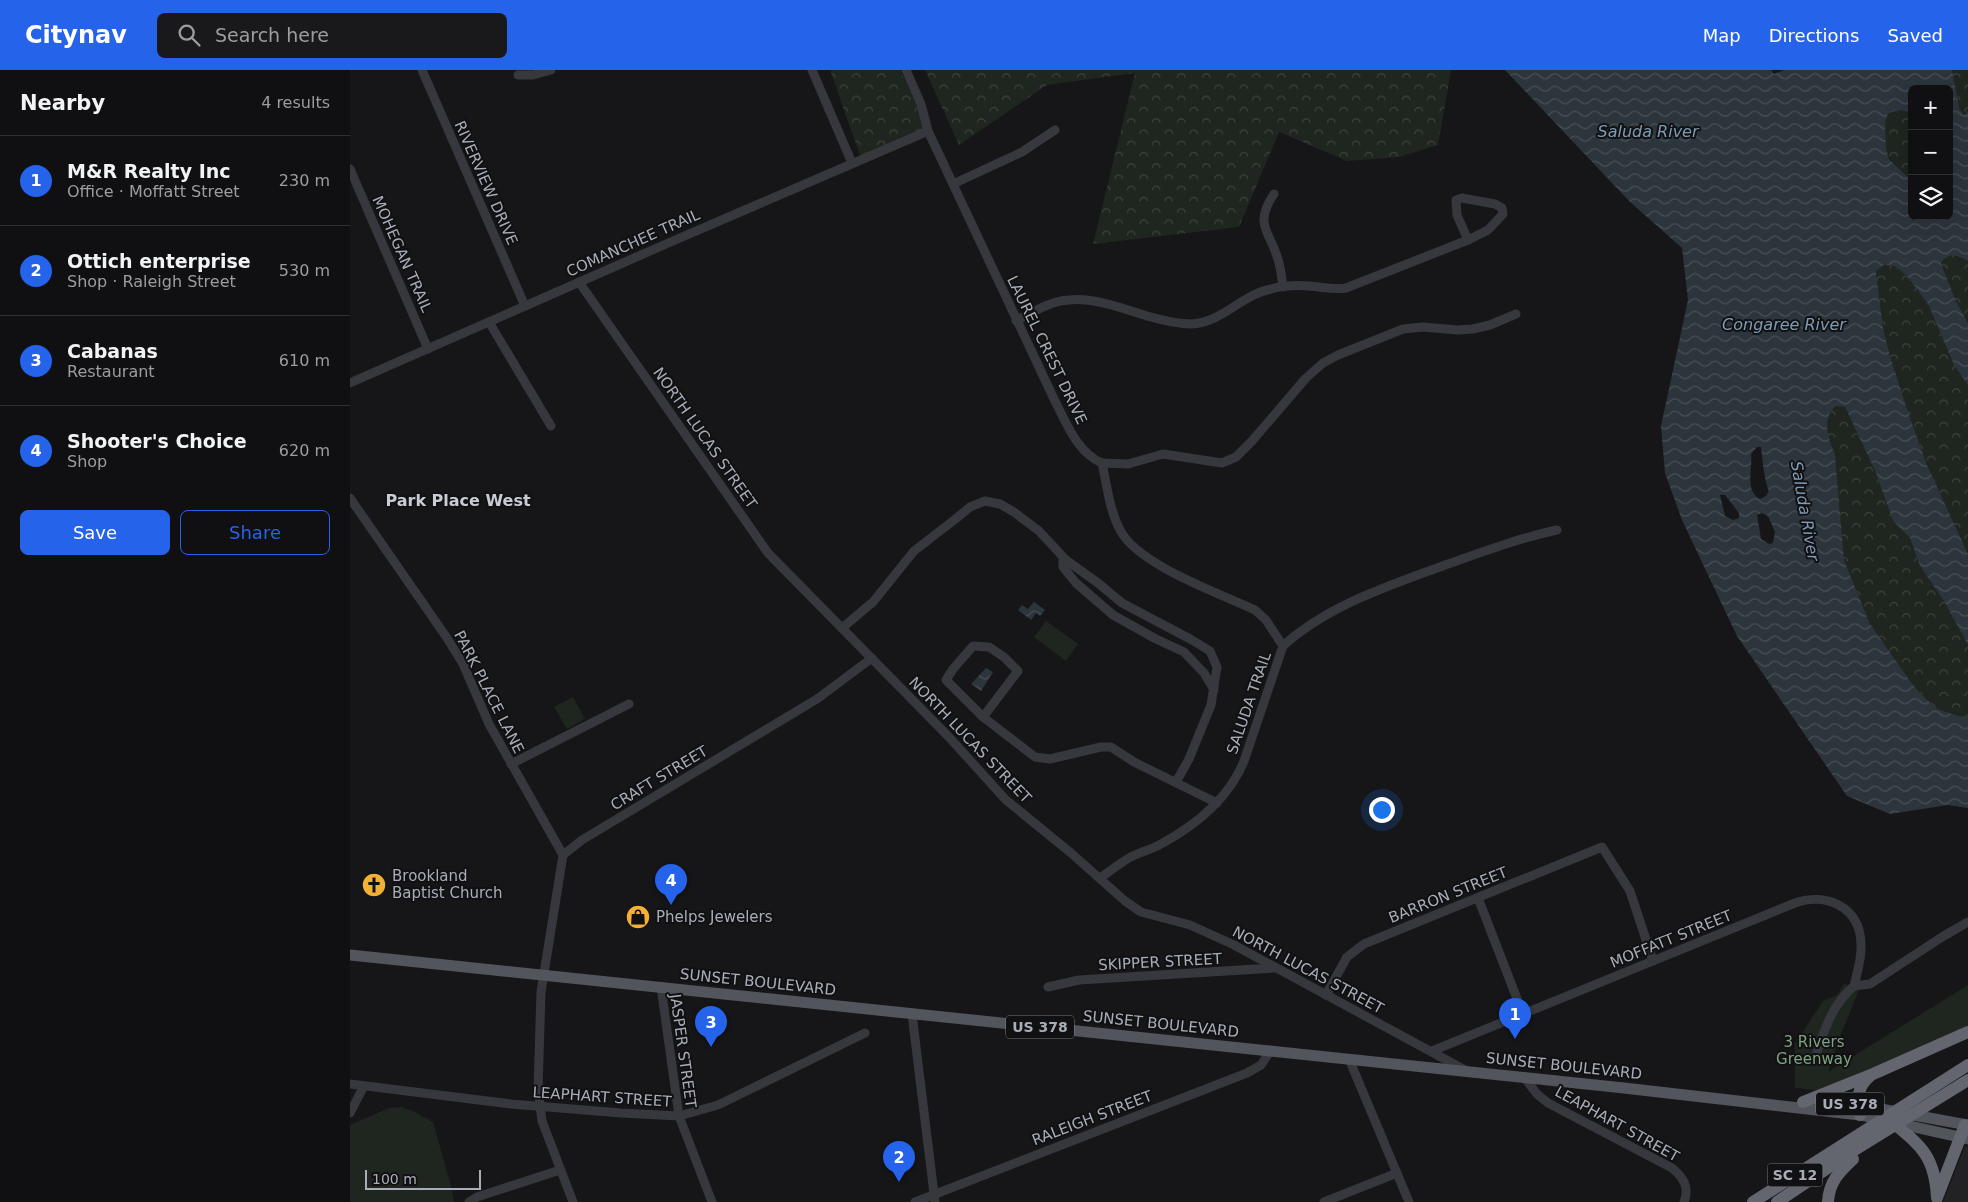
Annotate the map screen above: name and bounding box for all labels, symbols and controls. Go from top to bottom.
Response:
search box [157,13,507,58]
text: Citynav [25,21,127,49]
icon: search [175,21,203,49]
text: Search here [215,24,329,46]
text: Map [1703,25,1741,46]
text: Directions [1769,25,1859,46]
text: Saved [1887,25,1943,46]
map controls [1908,85,1953,220]
button: + [1908,85,1953,130]
text: Nearby [20,91,105,115]
text: 4 results [261,93,330,112]
street label: RIVERVIEW DRIVE [451,118,521,248]
water label: Saluda River [1597,122,1700,141]
button: − [1908,130,1953,175]
text: M&R Realty Inc [67,160,231,182]
text: 1 [30,171,42,190]
text: 230 m [279,171,330,190]
button: layers [1908,175,1953,220]
text: Office · Moffatt Street [67,182,240,201]
street label: MOHEGAN TRAIL [368,193,436,316]
street label: COMANCHEE TRAIL [563,205,703,281]
text: Ottich enterprise [67,250,251,272]
text: 2 [30,261,42,280]
text: 530 m [279,261,330,280]
text: Shop · Raleigh Street [67,272,236,291]
street label: LAUREL CREST DRIVE [1003,273,1091,427]
water label: Congaree River [1722,315,1847,334]
text: Cabanas [67,340,158,362]
text: 3 [30,351,42,370]
text: 610 m [279,351,330,370]
text: Restaurant [67,362,155,381]
street label: NORTH LUCAS STREET [649,364,761,513]
text: Shooter's Choice [67,430,247,452]
text: 4 [30,441,42,460]
text: 620 m [279,441,330,460]
text: Shop [67,452,107,471]
water label: Saluda River [1787,460,1823,564]
district label: Park Place West [385,491,531,510]
button: Save [20,510,170,555]
button: Share [180,510,330,555]
street label: PARK PLACE LANE [450,628,528,756]
street label: SALUDA TRAIL [1223,649,1275,757]
street label: NORTH LUCAS STREET [905,673,1036,807]
street label: CRAFT STREET [607,742,712,814]
your location [1369,797,1395,823]
street label: BARRON STREET [1386,863,1511,927]
pin: 4 [655,864,687,905]
place label: Brookland Baptist Church [392,867,503,902]
church icon: Brookland Baptist Church [361,872,387,898]
shop icon: Phelps Jewelers [625,904,651,930]
street label: MOFFATT STREET [1607,906,1735,972]
place label: Phelps Jewelers [656,908,773,926]
street label: NORTH LUCAS STREET [1229,923,1387,1018]
street label: SKIPPER STREET [1098,950,1223,974]
street label: SUNSET BOULEVARD [679,965,837,999]
street label: JASPER STREET [666,992,700,1110]
pin: 1 [1499,998,1531,1039]
pin: 3 [695,1006,727,1047]
street label: SUNSET BOULEVARD [1082,1007,1240,1041]
road number: US 378 [1006,1016,1074,1039]
park label: 3 Rivers Greenway [1776,1033,1852,1068]
street label: SUNSET BOULEVARD [1485,1049,1643,1083]
street label: LEAPHART STREET [1552,1082,1683,1166]
street label: LEAPHART STREET [532,1083,673,1111]
street label: RALEIGH STREET [1029,1087,1155,1149]
road number: US 378 [1816,1092,1884,1116]
pin: 2 [883,1141,915,1182]
road number: SC 12 [1768,1164,1822,1186]
scale bar [365,1167,481,1190]
text: 100 m [372,1171,417,1187]

